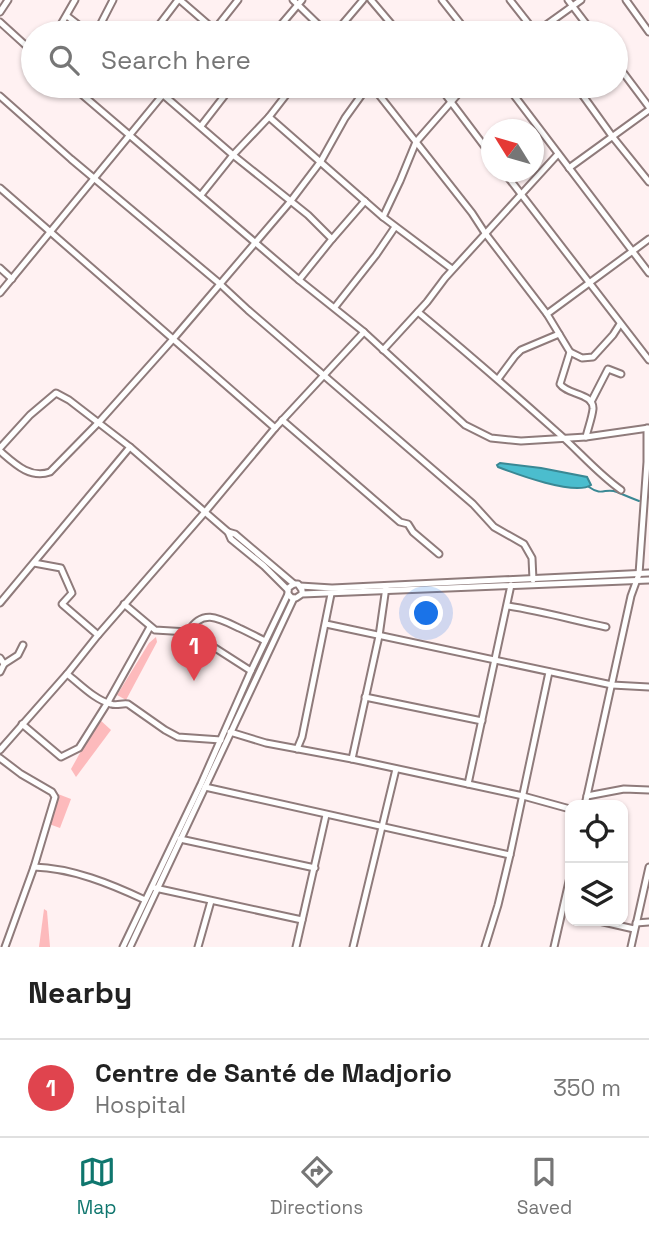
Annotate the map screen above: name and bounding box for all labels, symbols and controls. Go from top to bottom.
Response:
search box [21,21,628,98]
icon: search [45,41,83,79]
text: Search here [101,43,251,77]
north arrow [481,119,544,182]
your location [409,596,443,630]
pin: 1 [171,623,217,681]
map controls [565,800,628,926]
button: locate [565,800,628,863]
button: layers [565,863,628,926]
text: Nearby [28,973,132,1012]
text: Centre de Santé de Madjorio [95,1056,452,1090]
text: 1 [46,1073,56,1103]
text: 350 m [553,1073,621,1103]
text: Hospital [95,1090,186,1120]
tab: Map [77,1153,116,1220]
tab: Directions [270,1153,363,1220]
tab: Saved [517,1153,572,1220]

